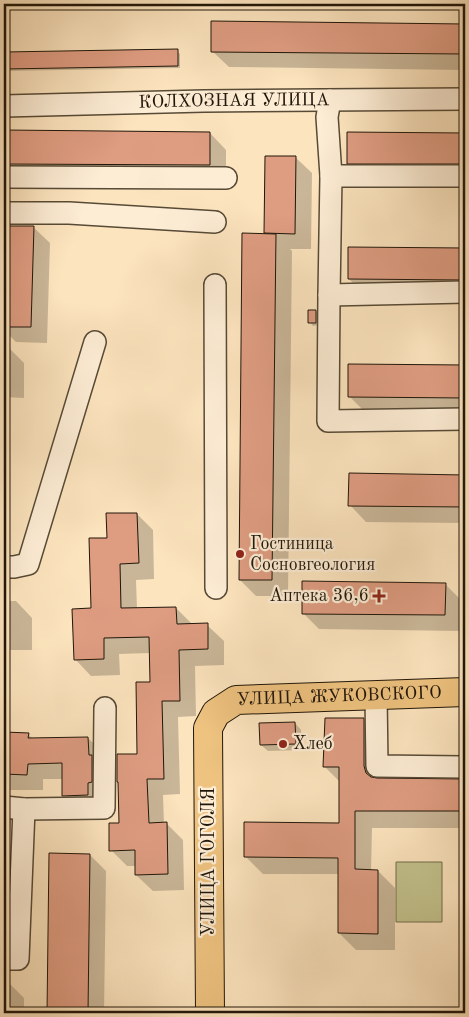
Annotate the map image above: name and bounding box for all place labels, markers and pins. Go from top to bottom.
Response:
place label: Гостиница Сосновгеология [250,535,375,574]
marker: Гостиница Сосновгеология [234,548,246,560]
place label: Аптека 36,6 [269,587,369,605]
marker: Аптека 36,6 [373,590,385,602]
place label: Хлеб [293,735,333,753]
marker: Хлеб [277,738,289,750]

